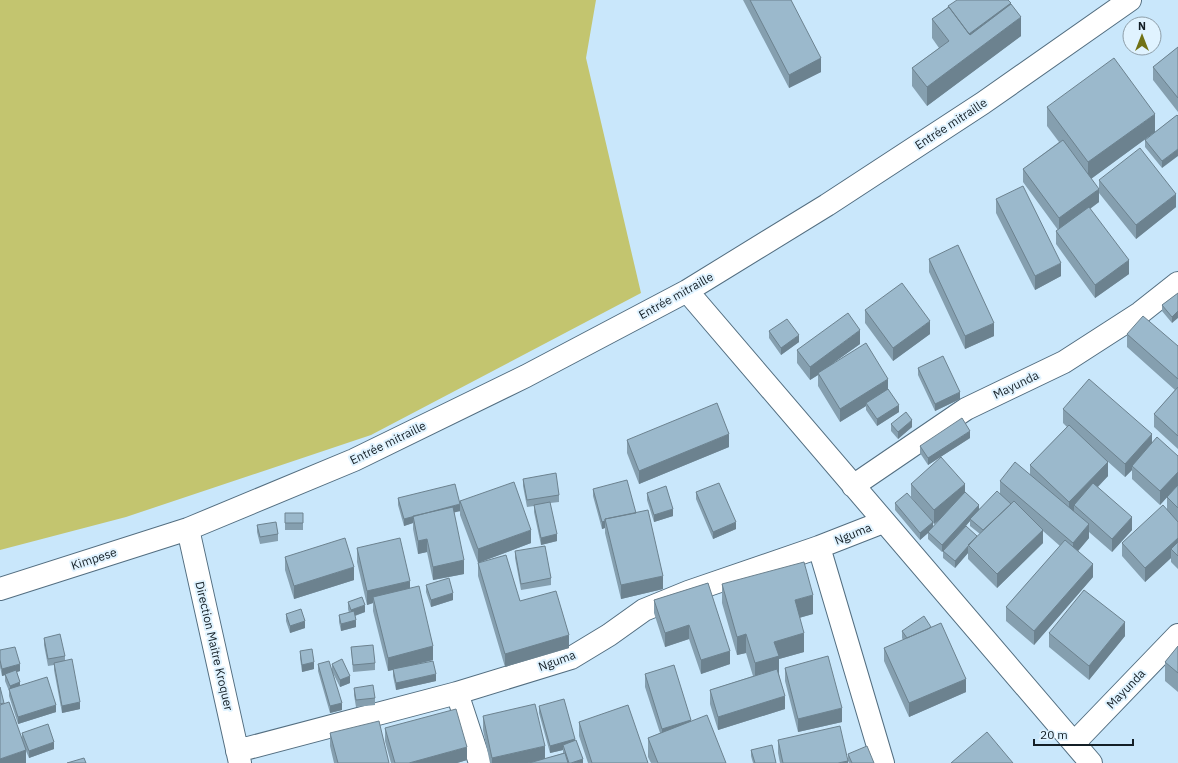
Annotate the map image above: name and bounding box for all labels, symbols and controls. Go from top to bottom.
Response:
north arrow [1122,16,1162,56]
text: N [1138,19,1146,33]
street label: Entrée mitraille [912,94,990,152]
street label: Entrée mitraille [636,269,716,322]
street label: Mayunda [990,367,1042,402]
street label: Entrée mitraille [347,417,429,467]
street label: Nguma [832,519,874,548]
street label: Kimpese [69,544,119,573]
street label: Direction Maitre Kroquer [192,580,237,712]
street label: Nguma [536,647,578,674]
street label: Mayunda [1103,665,1148,712]
scale bar [1034,721,1133,747]
text: 20 m [1040,727,1068,742]

